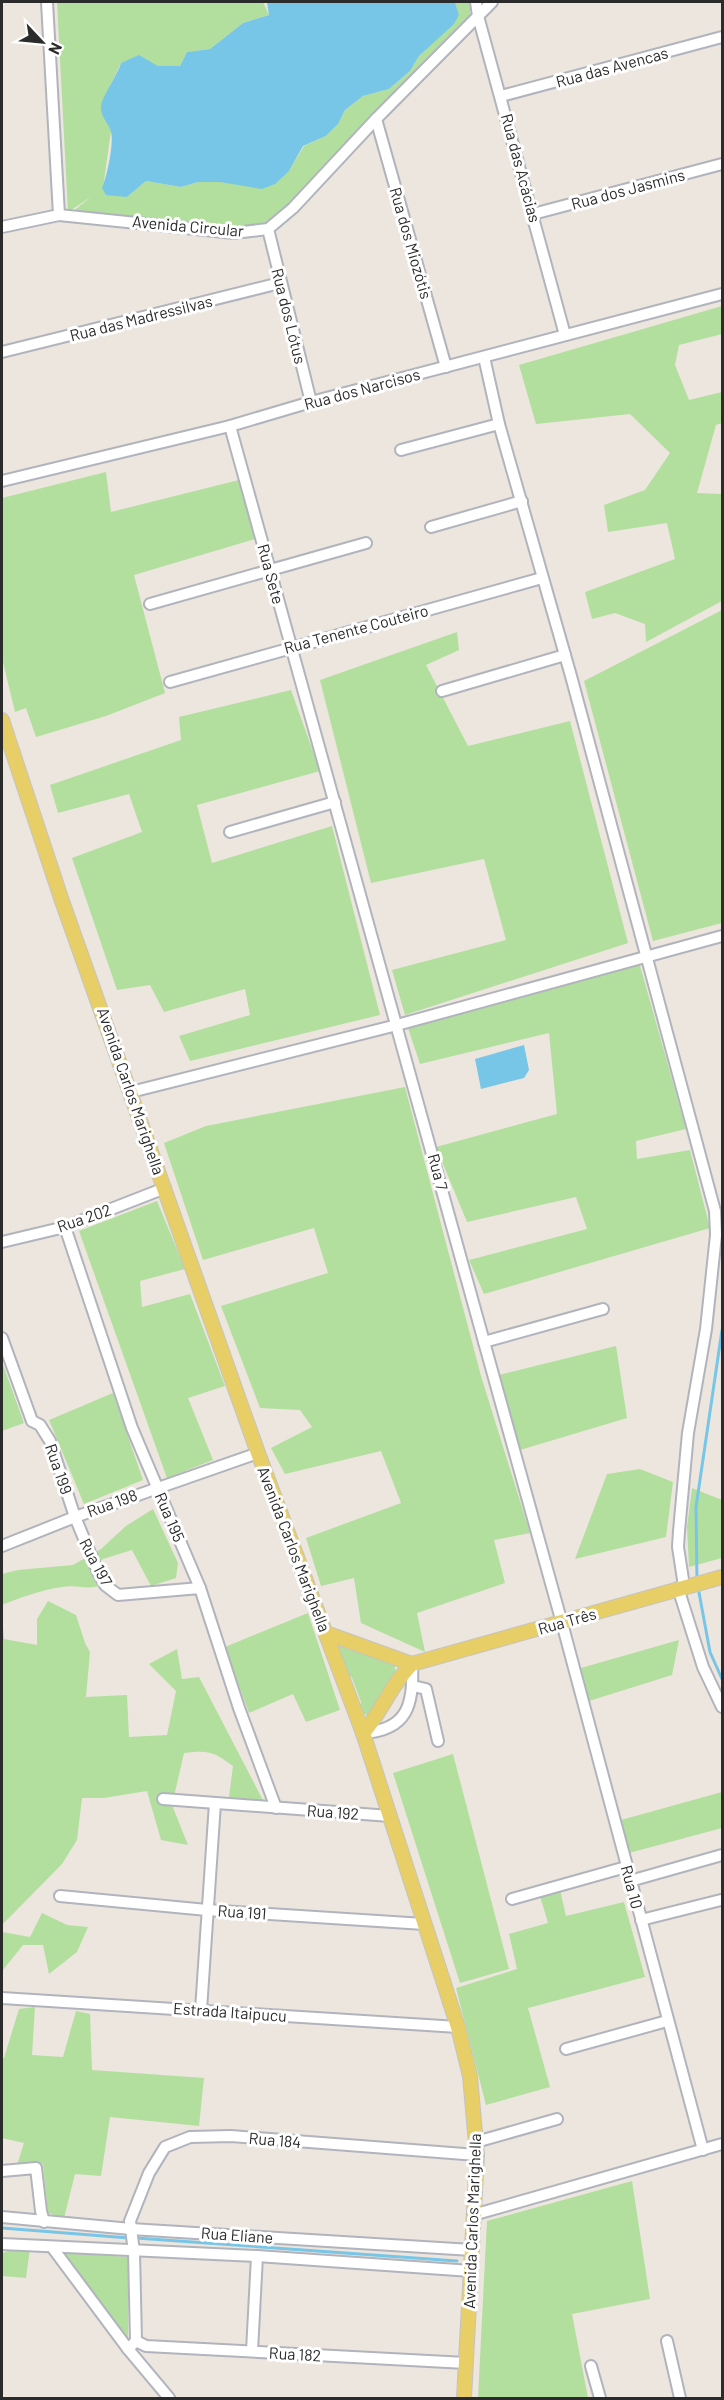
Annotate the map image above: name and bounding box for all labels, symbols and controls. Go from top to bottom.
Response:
north arrow [12,12,72,72]
text: N [45,40,67,58]
street label: Rua das Avencas [554,42,670,91]
street label: Rua das Acácias [498,111,545,224]
street label: Rua dos Jasmins [569,164,687,213]
street label: Rua dos Miozótis [386,185,437,301]
street label: Avenida Circular [131,211,245,240]
street label: Rua dos Lótus [268,266,311,366]
street label: Rua das Madressilvas [68,291,214,344]
street label: Rua dos Narcisos [302,364,422,413]
street label: Rua Sete [254,542,289,606]
street label: Rua Tenente Couteiro [282,600,430,657]
street label: Avenida Carlos Marighella [94,1005,169,1177]
street label: Rua 7 [424,1151,453,1193]
street label: Rua 202 [54,1199,113,1236]
street label: Rua 199 [42,1441,77,1497]
street label: Avenida Carlos Marighella [254,1463,335,1634]
street label: Rua 198 [84,1485,140,1520]
street label: Rua 195 [152,1489,189,1544]
street label: Rua 197 [76,1535,117,1589]
street label: Rua Três [535,1603,598,1638]
street label: Rua 192 [306,1800,360,1823]
street label: Rua 10 [618,1863,647,1911]
street label: Rua 191 [217,1900,267,1923]
street label: Estrada Itaipucu [173,1998,287,2025]
street label: Rua 184 [248,2128,302,2151]
street label: Avenida Carlos Marighella [459,2133,484,2309]
street label: Rua Eliane [200,2222,274,2247]
street label: Rua 182 [268,2343,322,2364]

